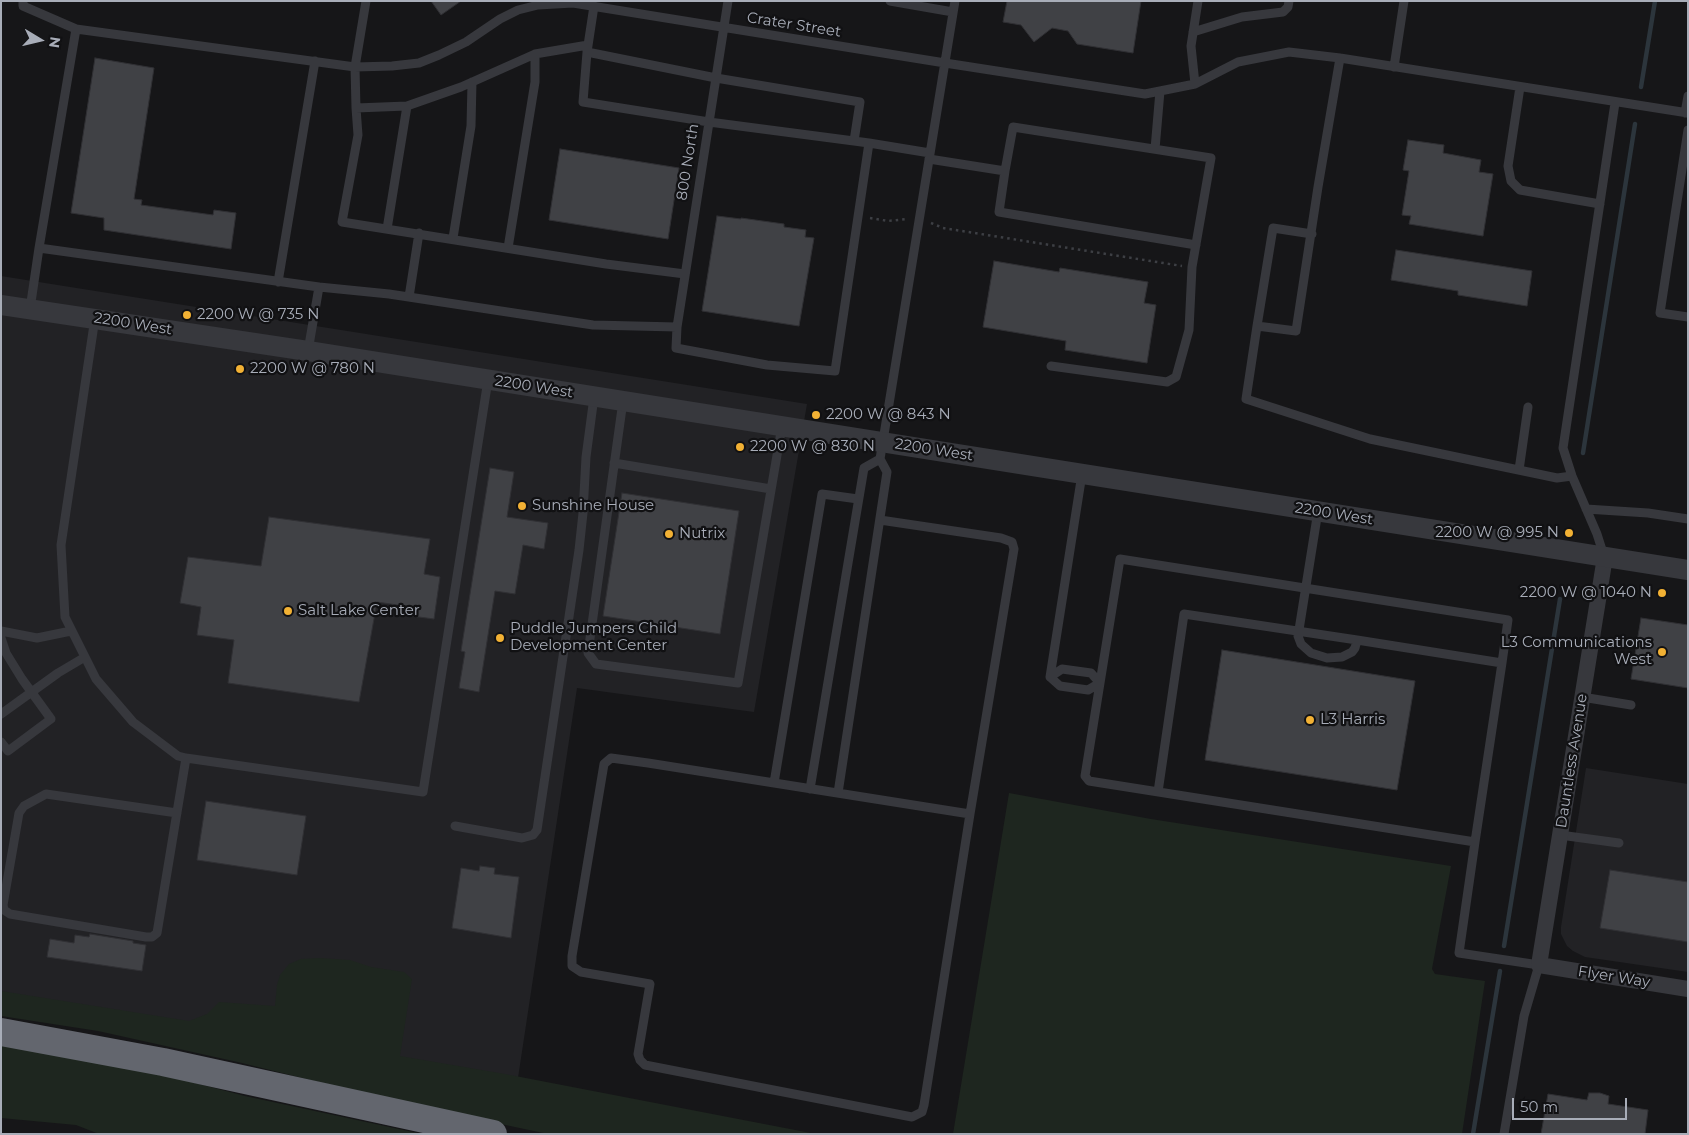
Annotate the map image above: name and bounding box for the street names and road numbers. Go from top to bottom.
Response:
street label: Crater Street [746,9,842,41]
street label: 800 North [673,122,703,202]
street label: 2200 West [93,309,173,339]
street label: 2200 West [494,372,574,402]
street label: 2200 West [894,435,974,465]
street label: 2200 West [1294,499,1374,529]
street label: Dauntless Avenue [1552,693,1592,829]
street label: Flyer Way [1577,962,1651,992]

